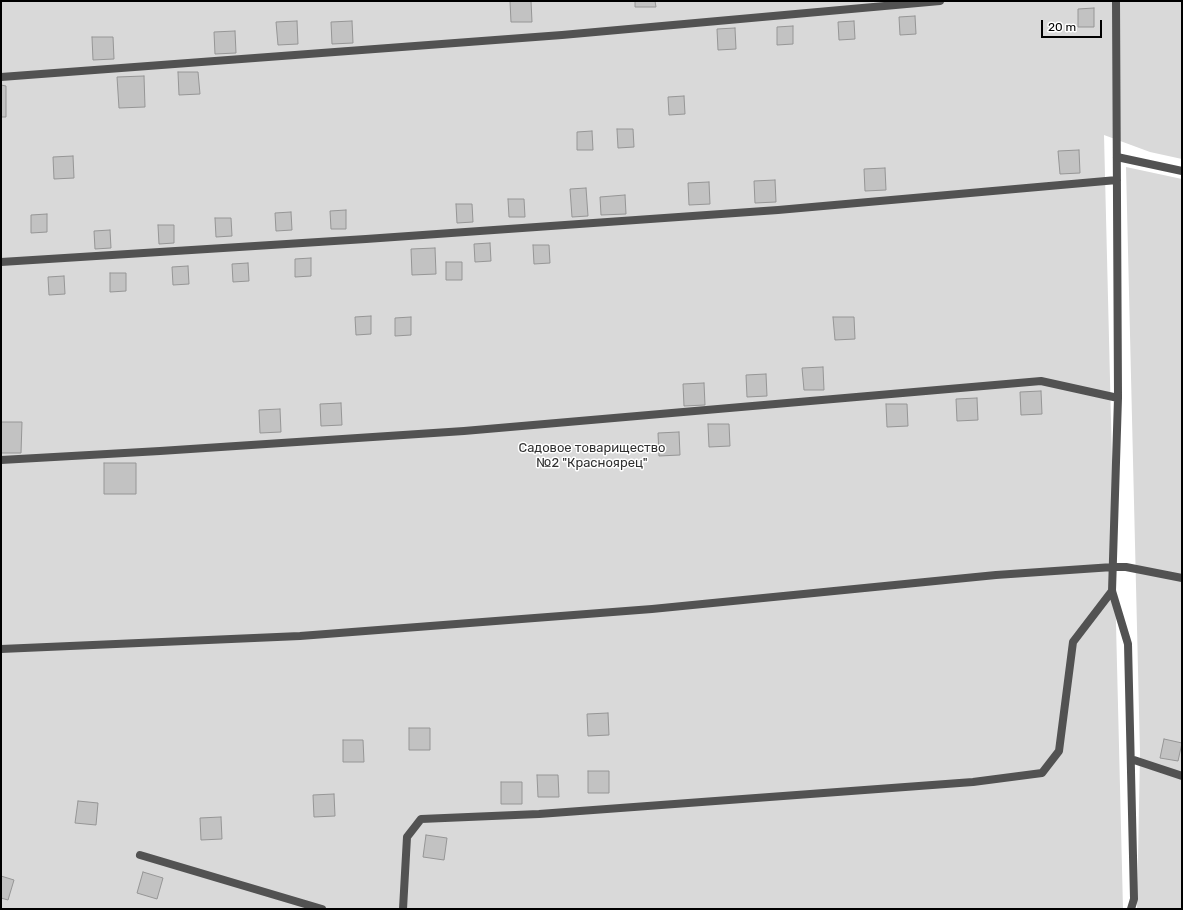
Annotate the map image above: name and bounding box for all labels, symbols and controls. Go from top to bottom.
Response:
scale bar [1043,12,1104,38]
text: 20 m [1048,20,1076,34]
park label: Садовое товарищество №2 "Красноярец" [519,440,665,471]

